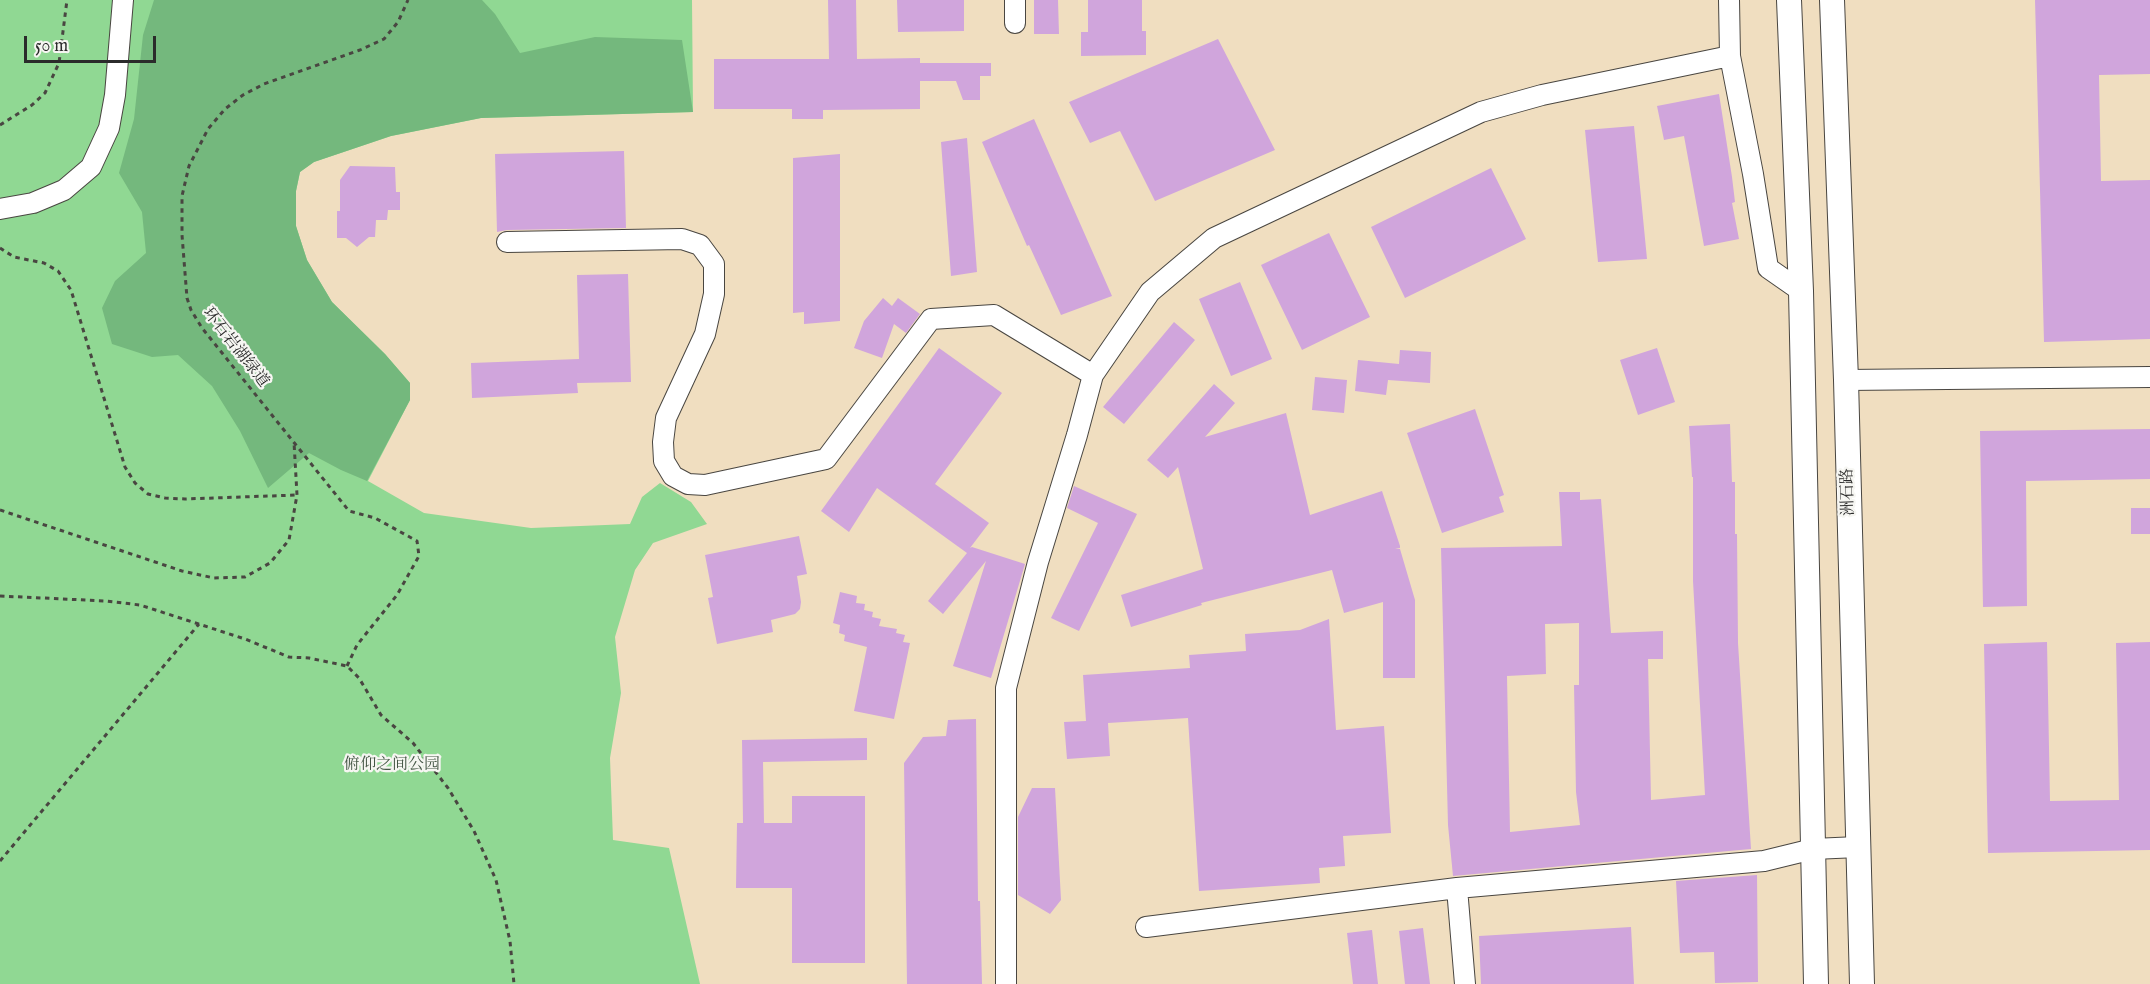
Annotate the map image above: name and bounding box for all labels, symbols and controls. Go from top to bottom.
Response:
scale bar [27,24,159,62]
text: 50 m [35,35,68,58]
street label: 环石岩湖绿道 [198,304,272,392]
street label: 洲石路 [1839,468,1859,516]
park label: 俯仰之间公园 [344,756,440,776]

